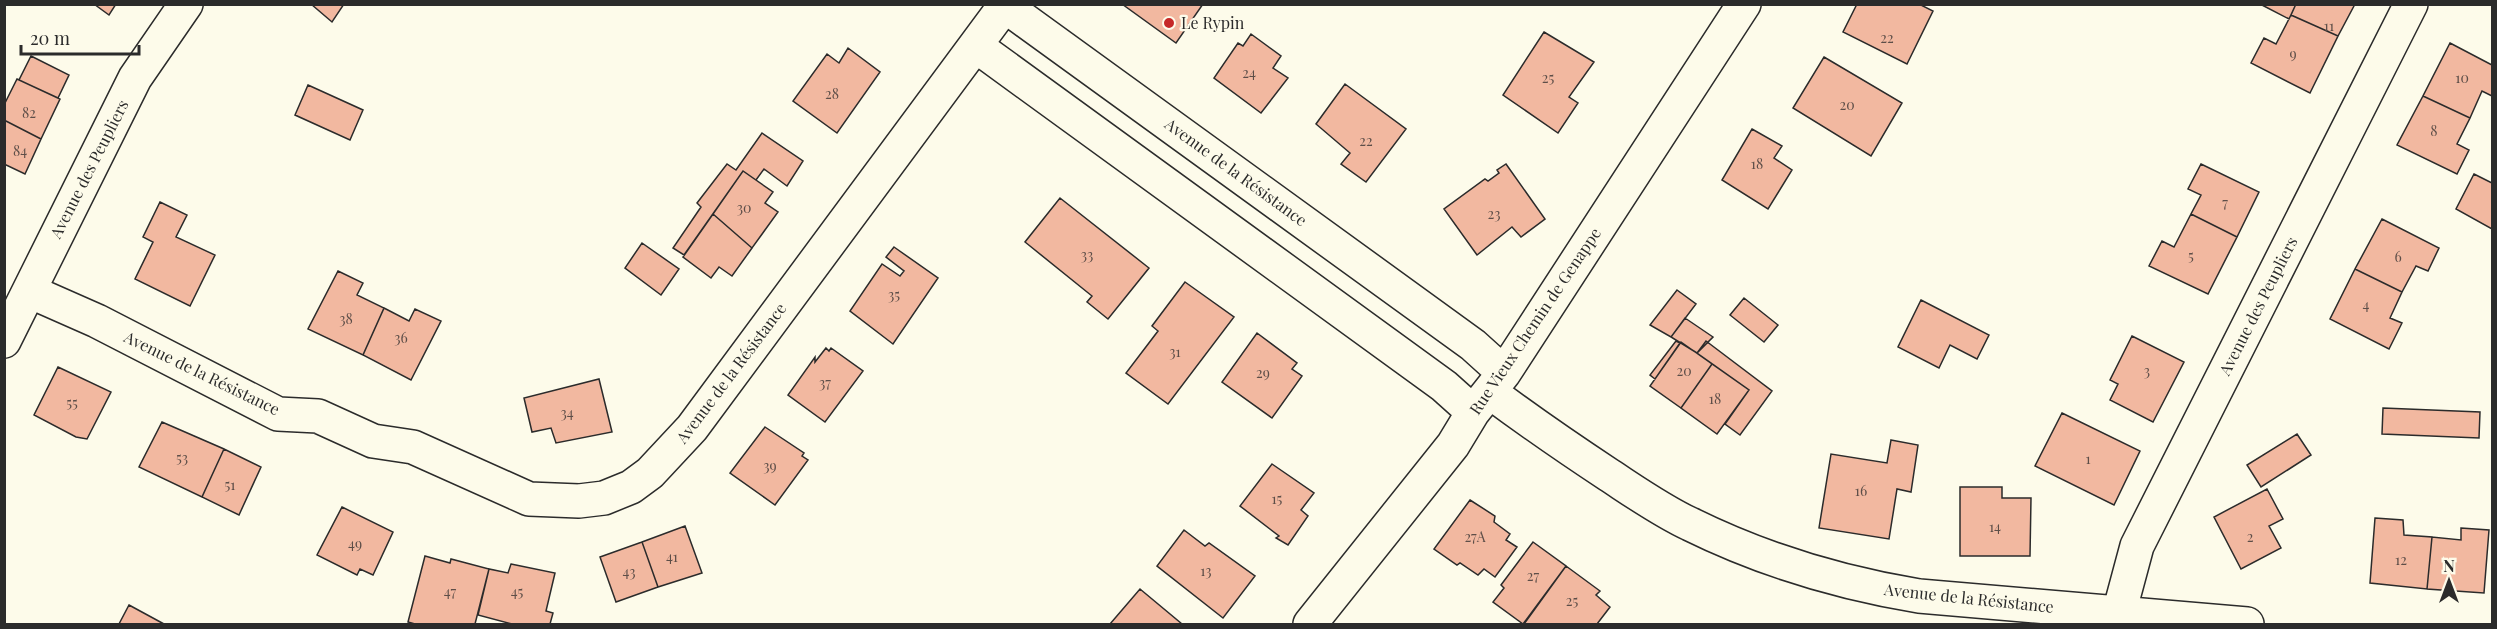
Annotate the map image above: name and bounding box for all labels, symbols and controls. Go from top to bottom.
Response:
place label: Le Rypin [1181,12,1245,33]
marker: Le Rypin [1162,16,1176,30]
house number: 11 [2324,16,2334,35]
scale bar [21,18,140,56]
text: 20 m [30,26,70,50]
house number: 22 [1880,28,1894,47]
house number: 9 [2289,44,2297,63]
house number: 24 [1242,63,1256,82]
house number: 25 [1542,68,1554,87]
house number: 10 [2455,68,2469,87]
house number: 28 [825,84,839,103]
house number: 20 [1839,95,1855,114]
street label: Avenue des Peupliers [44,96,133,243]
house number: 82 [22,103,36,122]
street label: Avenue de la Résistance [1160,112,1311,230]
house number: 8 [2430,121,2438,140]
house number: 22 [1359,131,1373,150]
house number: 84 [13,141,27,160]
house number: 18 [1751,154,1763,173]
house number: 7 [2222,193,2228,212]
house number: 30 [737,198,751,217]
house number: 23 [1487,204,1501,223]
street label: Rue Vieux Chemin de Genappe [1464,223,1605,418]
street label: Avenue des Peupliers [2213,233,2302,380]
house number: 33 [1081,245,1093,264]
house number: 5 [2188,246,2194,265]
house number: 6 [2394,247,2402,266]
house number: 35 [888,285,900,304]
house number: 4 [2363,295,2370,314]
street label: Avenue de la Résistance [670,298,790,448]
house number: 38 [339,309,353,328]
street label: Avenue de la Résistance [120,325,283,419]
house number: 36 [394,328,408,347]
house number: 31 [1169,342,1181,361]
house number: 20 [1676,361,1692,380]
house number: 3 [2144,361,2150,380]
house number: 29 [1256,363,1270,382]
house number: 37 [819,373,831,392]
house number: 18 [1709,389,1721,408]
house number: 55 [66,393,78,412]
house number: 34 [560,403,574,422]
house number: 53 [176,448,188,467]
house number: 1 [2085,449,2091,468]
house number: 39 [763,456,777,475]
house number: 51 [225,475,236,494]
house number: 16 [1855,481,1867,500]
house number: 15 [1272,489,1283,508]
house number: 14 [1989,517,2001,536]
house number: 27A [1464,527,1486,546]
house number: 2 [2247,527,2254,546]
house number: 49 [348,534,362,553]
house number: 41 [666,547,678,566]
house number: 12 [2395,550,2407,569]
north arrow [2419,551,2479,611]
text: N [2443,555,2455,576]
house number: 13 [1200,561,1212,580]
house number: 43 [623,562,635,581]
house number: 27 [1527,566,1540,585]
street label: Avenue de la Résistance [1882,578,2055,617]
house number: 47 [444,582,457,601]
house number: 45 [511,582,524,601]
house number: 25 [1566,591,1578,610]

